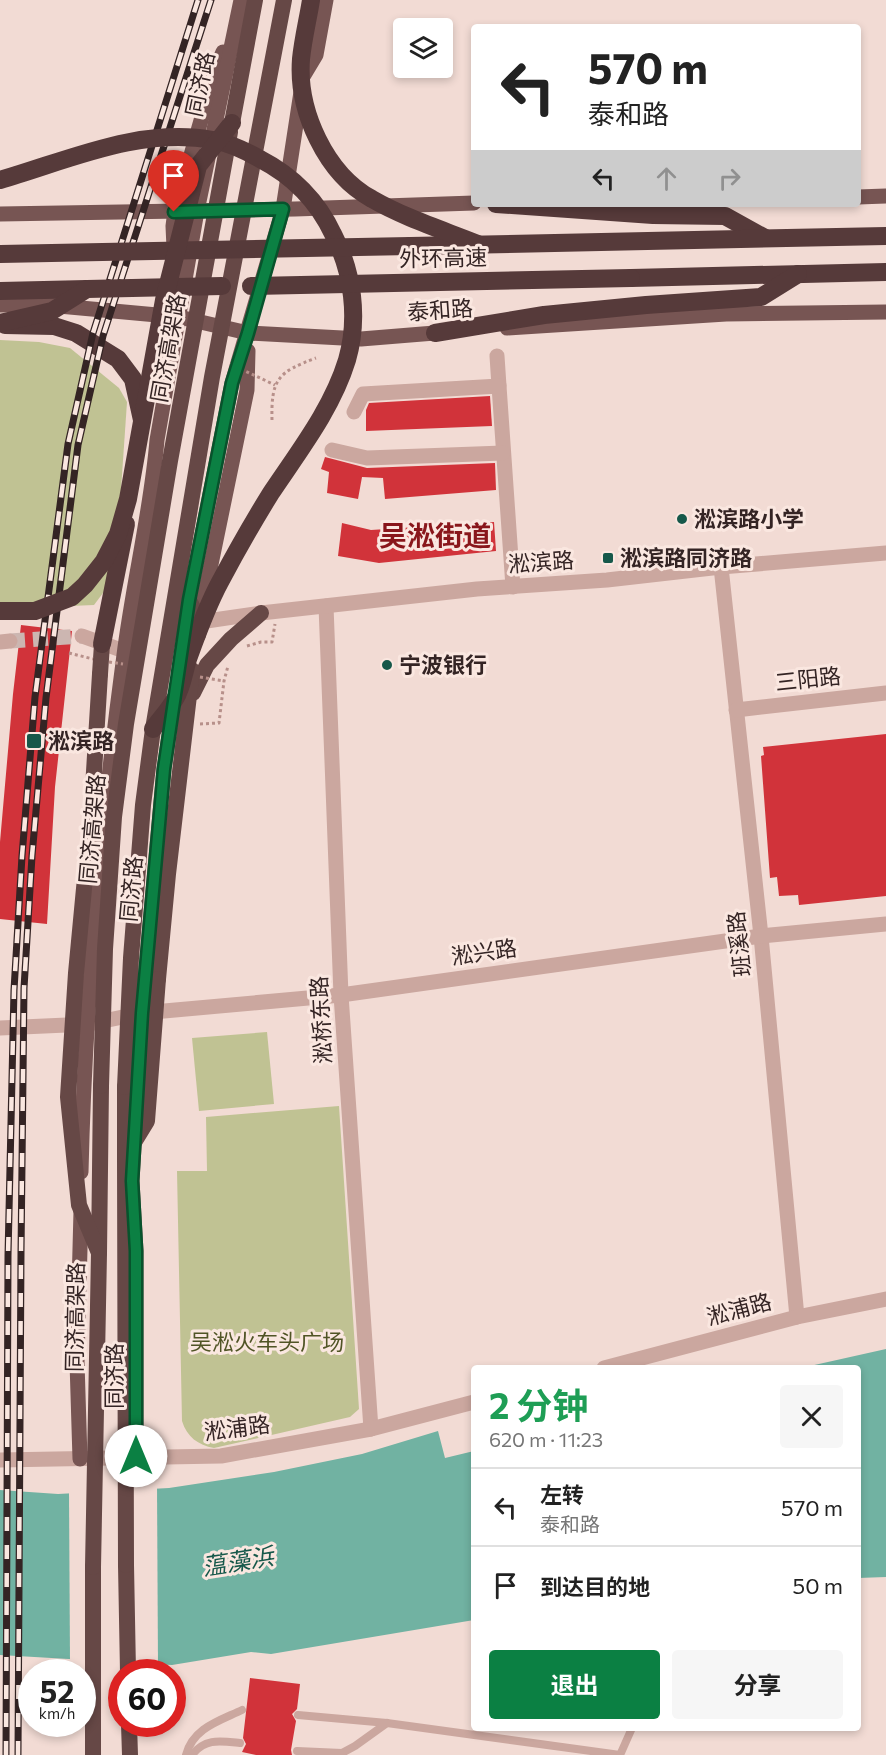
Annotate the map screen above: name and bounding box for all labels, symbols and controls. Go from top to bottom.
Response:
map controls [393,18,453,78]
button: layers [393,18,453,78]
text: 570 m [588,41,708,93]
icon: left [489,48,567,126]
street label: 同济路 [179,49,220,119]
text: 泰和路 [588,97,669,130]
pin [148,150,199,212]
icon: arrive [157,159,190,192]
icon: left [587,162,620,195]
icon: ahead [650,162,683,195]
icon: right [713,162,746,195]
street label: 外环高速 [399,243,487,272]
street label: 同济高架路 [145,291,190,404]
street label: 泰和路 [406,294,474,325]
place label: 淞滨路小学 [694,505,804,532]
marker: 淞滨路小学 [675,512,689,526]
district label: 吴淞街道 [379,518,491,552]
place label: 淞滨路同济路 [620,544,752,571]
street label: 淞滨路 [507,546,575,577]
marker: 淞滨路同济路 [601,551,615,565]
place label: 宁波银行 [399,651,487,678]
marker: 宁波银行 [380,658,394,672]
street label: 三阳路 [774,662,842,695]
place label: 淞滨路 [48,727,114,754]
marker: 淞滨路 [25,732,43,750]
street label: 同济高架路 [73,773,110,885]
street label: 同济路 [114,855,147,923]
street label: 班溪路 [722,910,755,978]
street label: 淞兴路 [449,934,518,969]
street label: 淞桥东路 [305,975,336,1065]
street label: 同济高架路 [60,1262,89,1372]
street label: 淞浦路 [703,1287,774,1330]
park label: 吴淞火车头广场 [190,1328,344,1355]
street label: 同济路 [100,1343,127,1409]
text: 2 分钟 [489,1382,588,1426]
button: close [780,1385,843,1448]
street label: 淞浦路 [203,1410,271,1445]
position arrow [104,1424,168,1488]
text: 620 m · 11:23 [489,1427,603,1451]
text: 左转 [540,1481,584,1508]
icon: left [489,1491,522,1524]
text: 570 m [781,1494,843,1521]
text: 泰和路 [540,1512,600,1536]
water label: 蕰藻浜 [200,1540,278,1580]
icon: arrive [489,1569,522,1602]
text: 50 m [793,1572,843,1599]
text: 到达目的地 [540,1573,650,1600]
button: 退出 [489,1650,660,1719]
button: 分享 [672,1650,843,1719]
speed limit sign: 60 [108,1659,186,1737]
text: 52 [40,1672,74,1709]
text: km/h [39,1704,75,1722]

